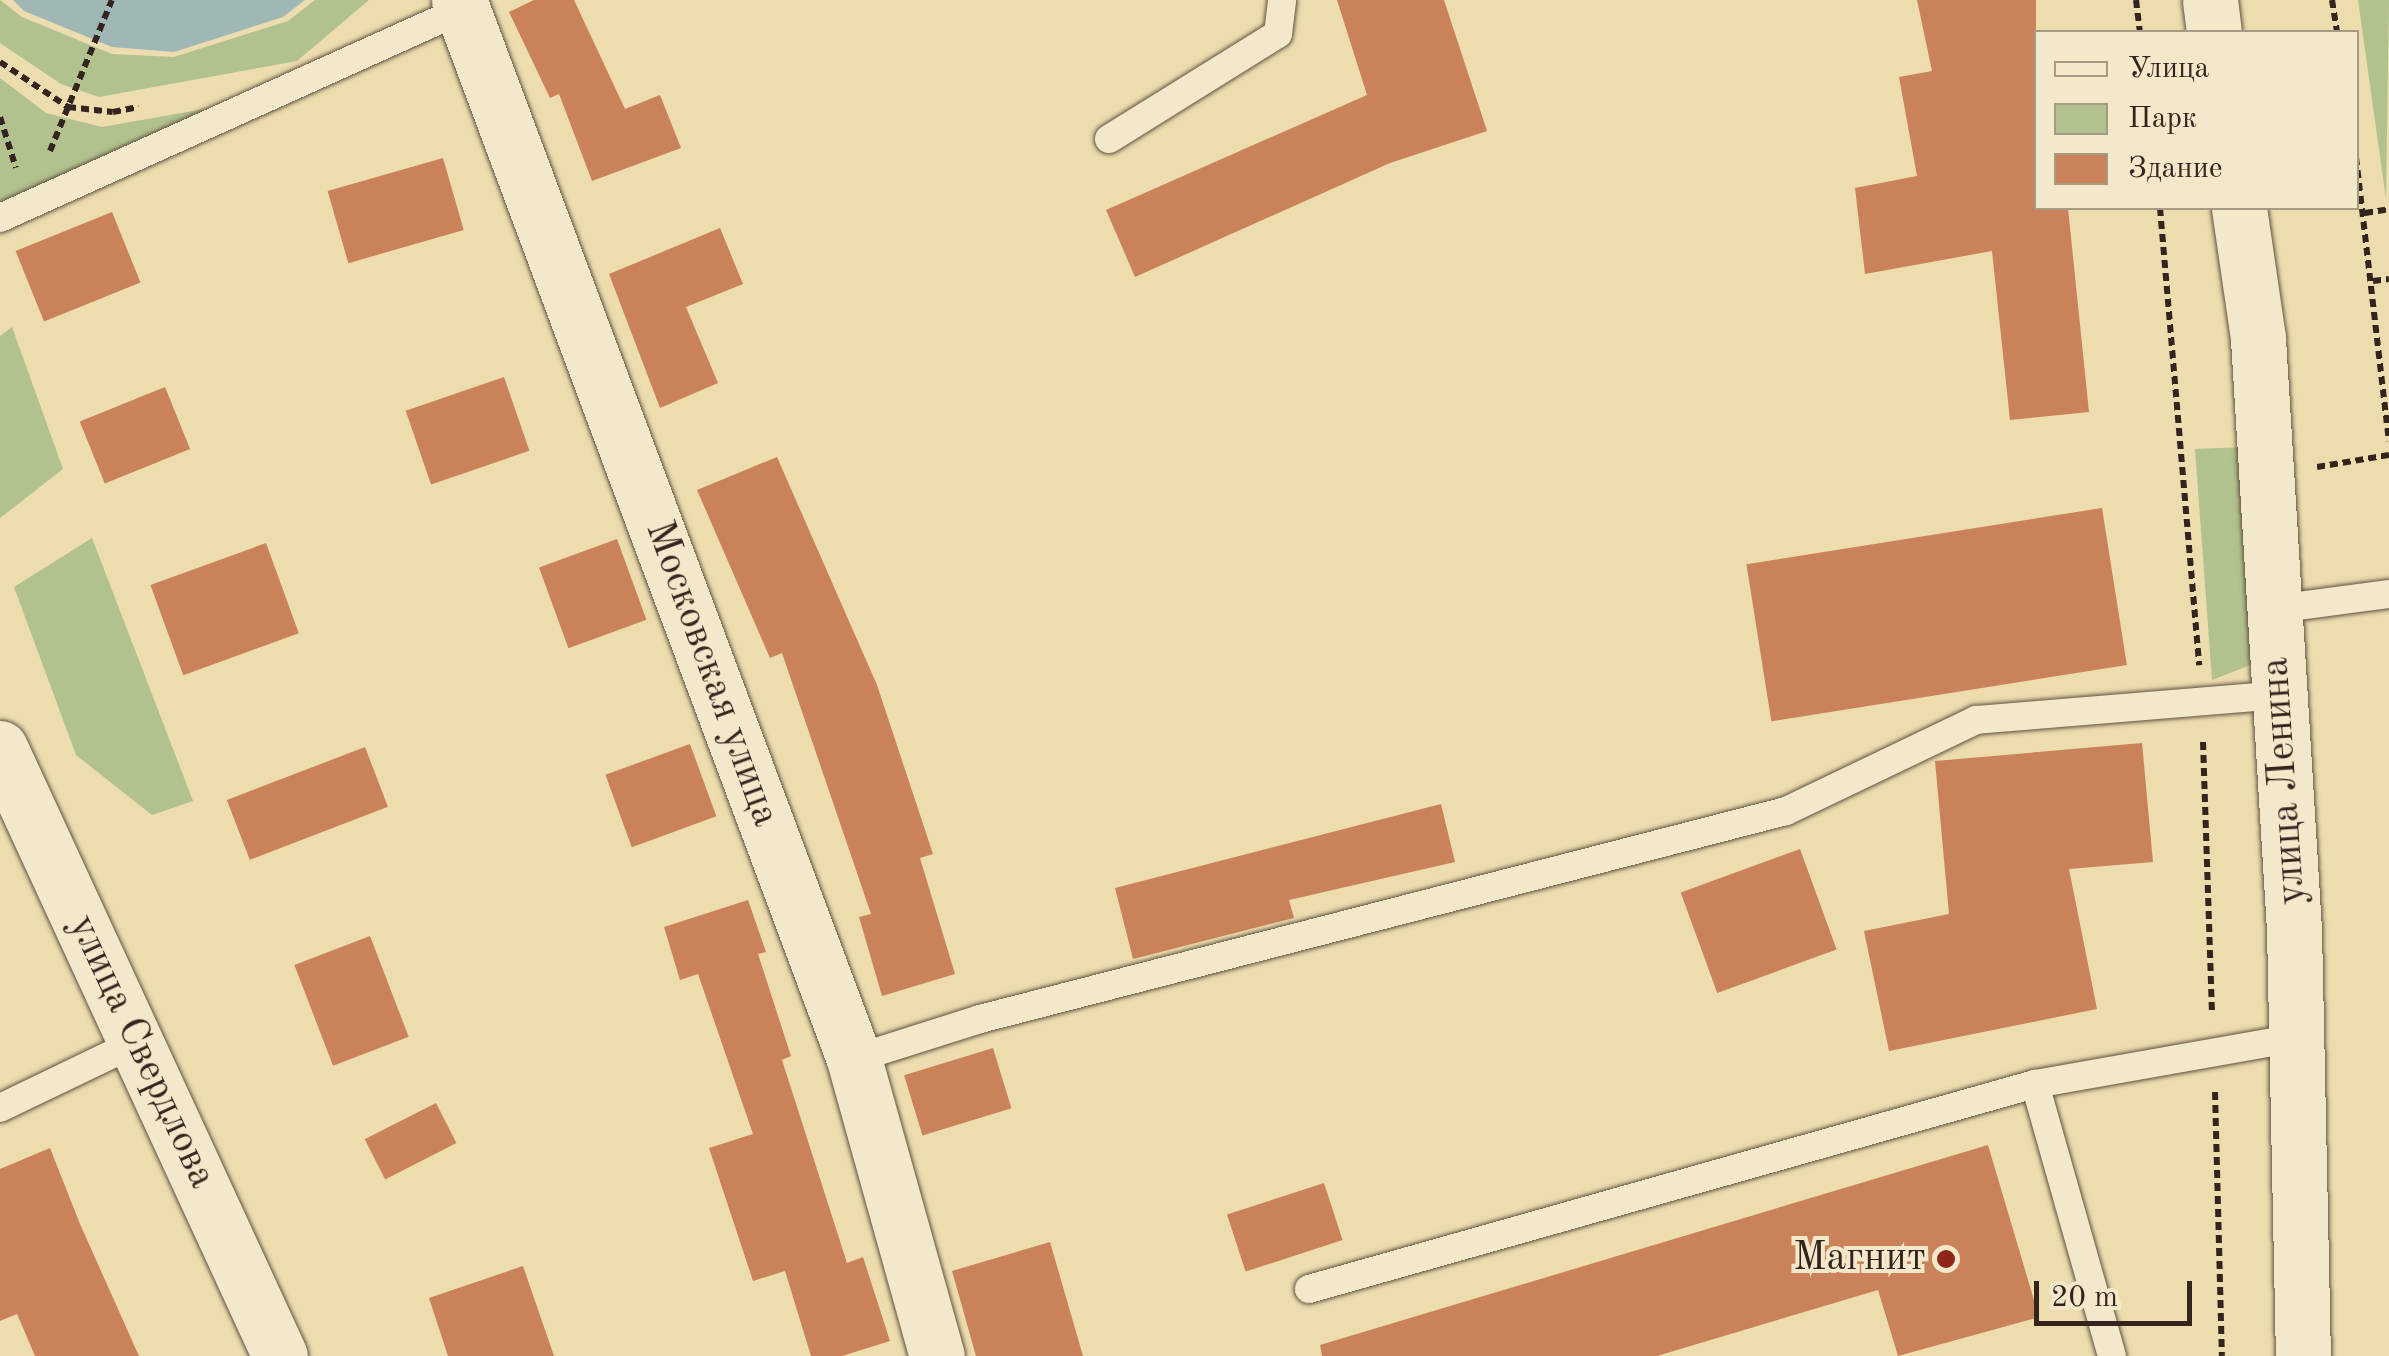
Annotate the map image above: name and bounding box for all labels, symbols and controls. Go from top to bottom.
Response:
legend [2034,30,2359,210]
text: Улица [2128,54,2209,84]
text: Парк [2128,104,2197,134]
text: Здание [2128,154,2223,184]
street label: Московская улица [633,515,789,833]
street label: улица Ленина [2252,656,2318,906]
street label: улица Свердлова [57,908,225,1196]
place label: Магнит [1793,1235,1926,1283]
marker: Магнит [1935,1248,1957,1270]
scale bar [2039,1261,2196,1323]
text: 20 m [2051,1283,2118,1313]

